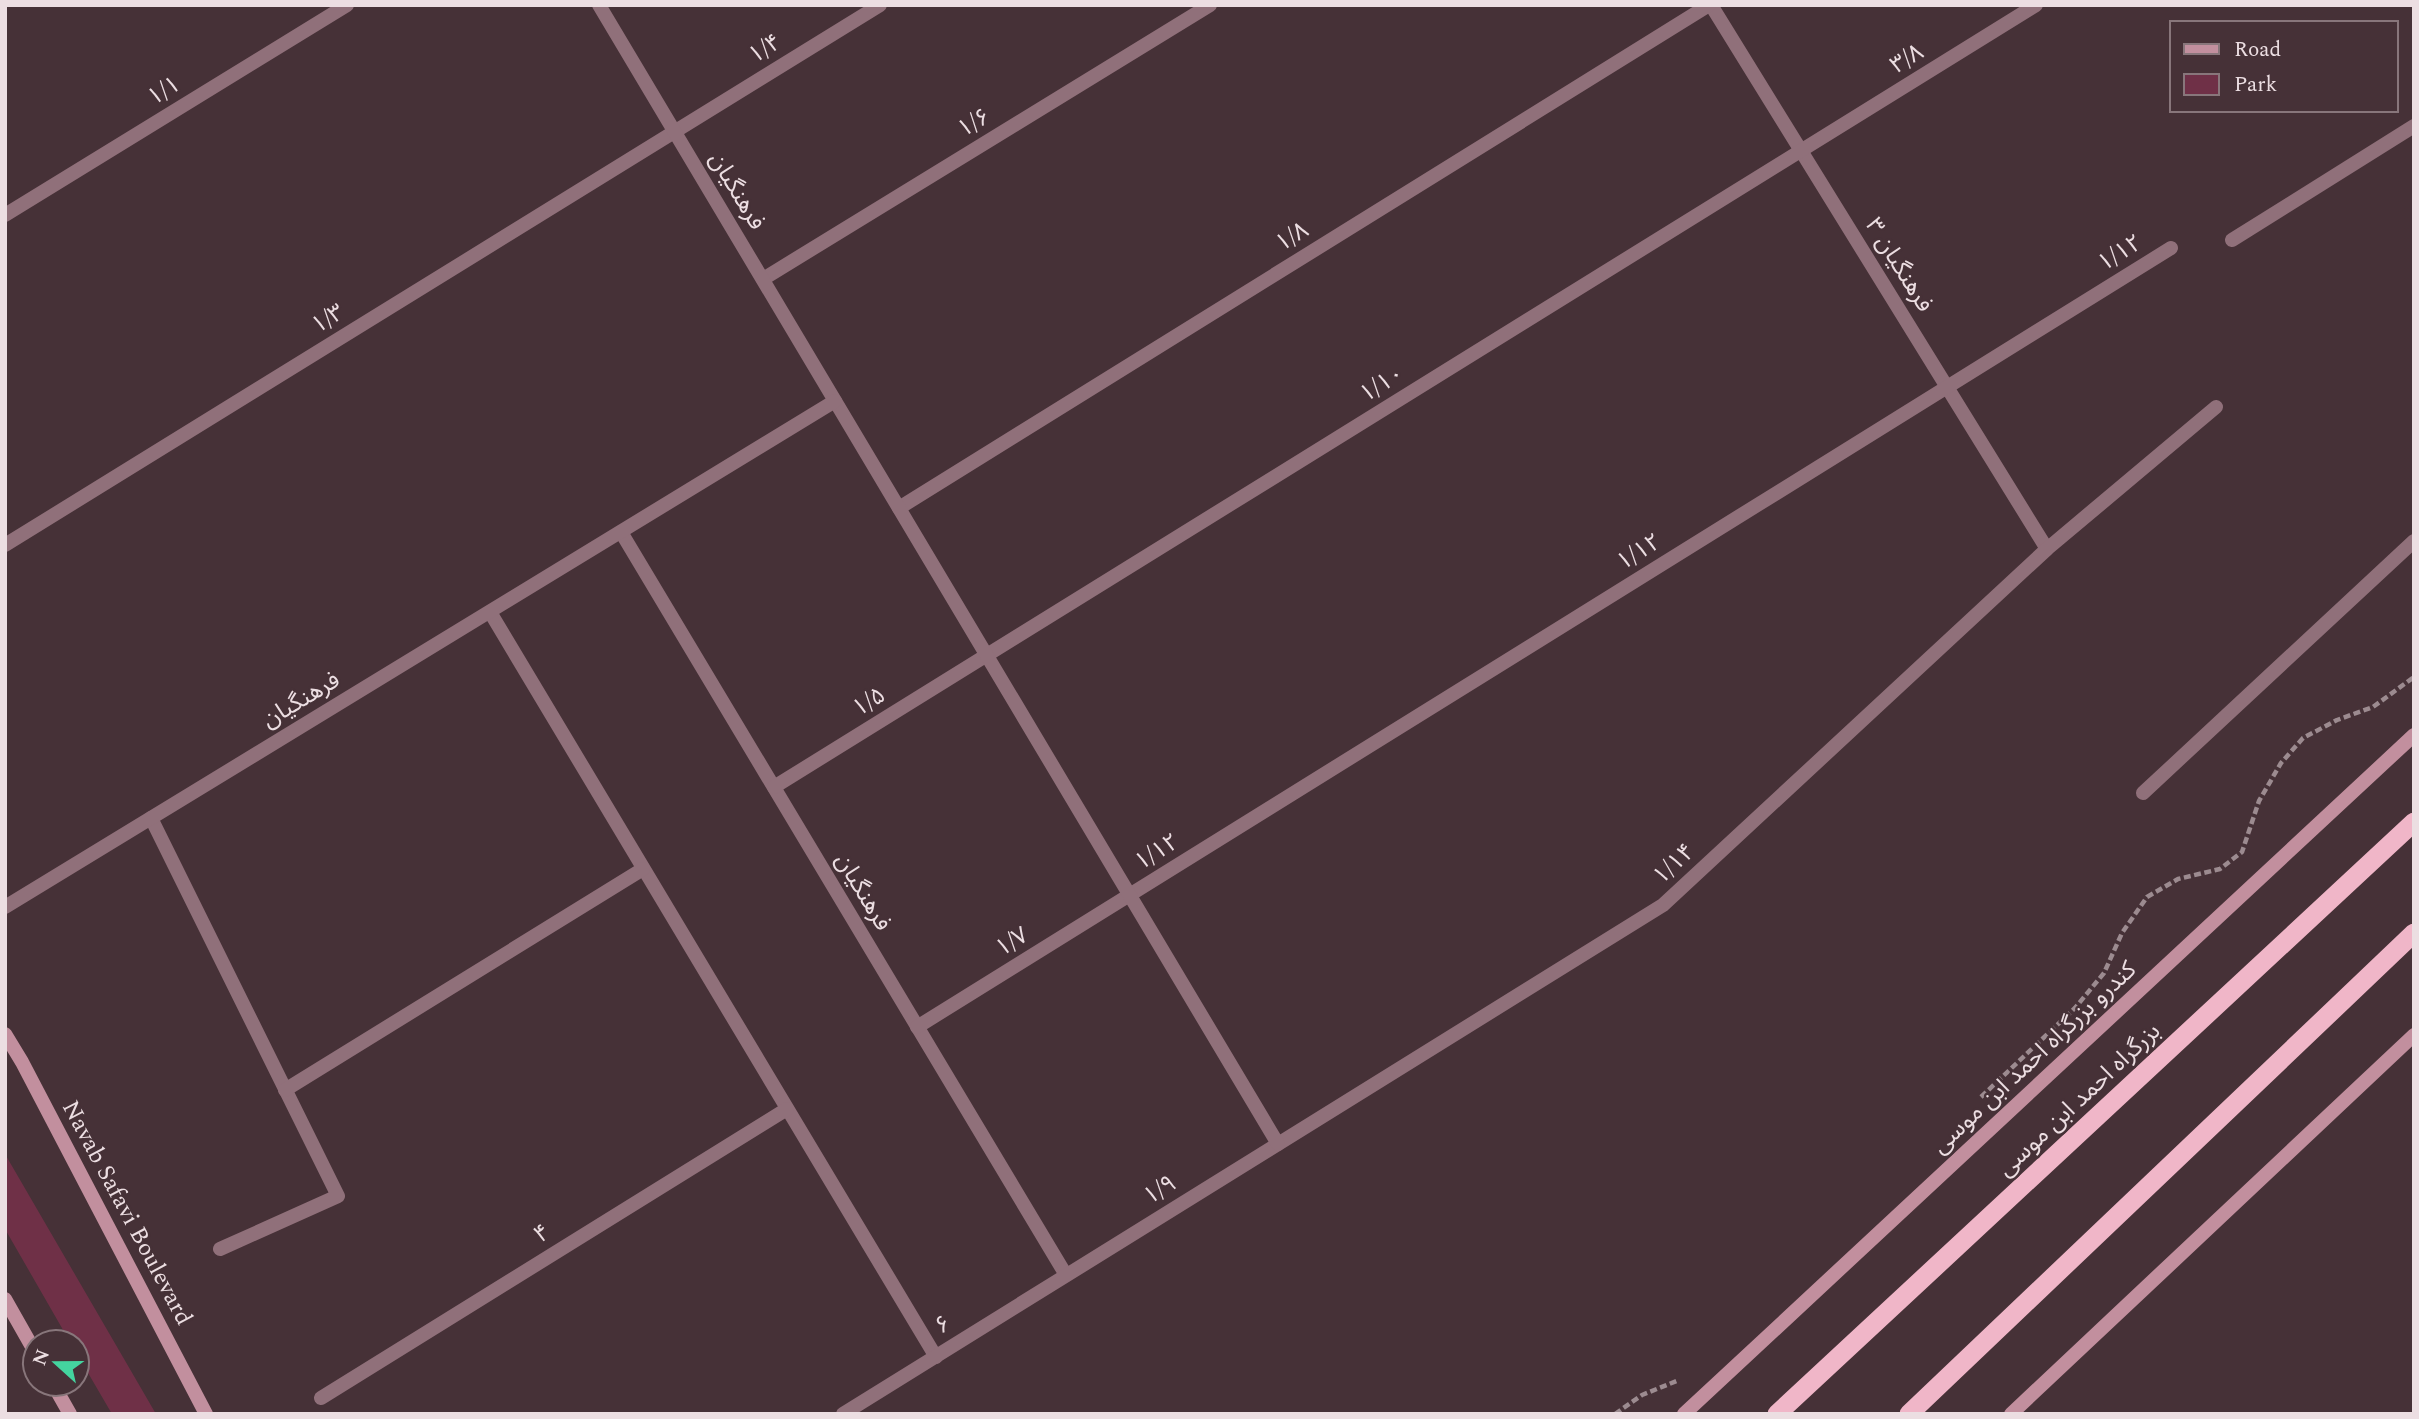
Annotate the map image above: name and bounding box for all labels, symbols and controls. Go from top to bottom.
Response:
legend [2170,21,2398,112]
street label: ۱/۴ [741,25,789,73]
text: Road [2234,34,2281,66]
street label: ۳/۸ [1883,35,1931,83]
street label: ۱/۱ [140,67,188,115]
text: Park [2234,69,2278,101]
street label: ۱/۶ [950,99,998,147]
street label: فرهنگیان [699,145,775,237]
street label: فرهنگیان ۳ [1856,211,1942,319]
street label: ۱/۸ [1268,213,1316,261]
street label: ۱/۱۲ [2090,225,2150,281]
street label: ۱/۳ [304,295,352,343]
street label: ۱/۱۰ [1352,356,1412,412]
street label: ۱/۱۲ [1609,524,1669,580]
street label: فرهنگیان [255,662,347,738]
street label: ۱/۵ [845,678,893,726]
street label: ۱/۱۲ [1127,824,1187,880]
street label: ۱/۱۴ [1644,835,1704,893]
street label: فرهنگیان [825,846,901,938]
street label: ۱/۷ [988,918,1036,966]
street label: کندرو بزرگراه احمد ابن موسی [1926,956,2142,1160]
street label: بزرگراه احمد ابن موسی [1991,1017,2167,1183]
street label: Navab Safavi Boulevard [52,1094,202,1332]
street label: ۱/۹ [1136,1166,1184,1214]
street label: ۴ [527,1215,557,1253]
street label: ۶ [928,1306,958,1344]
north arrow [21,1328,91,1398]
text: N [25,1345,58,1370]

